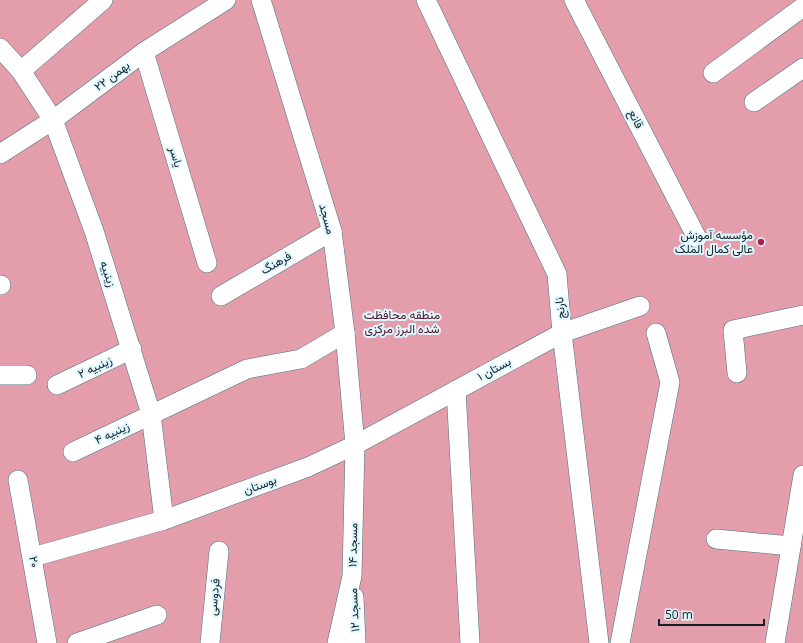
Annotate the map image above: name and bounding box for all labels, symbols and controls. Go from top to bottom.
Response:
street label: ۲۲ بهمن [90,57,133,95]
street label: قانع [624,106,648,132]
street label: یاسر [165,143,188,170]
street label: مسجد [315,202,340,236]
place label: مؤسسه آموزش عالی کمال الملک [675,226,753,257]
marker: مؤسسه آموزش عالی کمال الملک [756,237,766,247]
street label: فرهنگ [257,247,294,278]
street label: زینبیه [96,259,121,289]
street label: نارنج [550,296,570,320]
park label: منطقه محافظت شده البرز مرکزی [364,306,440,337]
street label: زینبیه ۲ [75,351,115,382]
street label: بستان ۱ [474,353,514,385]
street label: زینبیه ۴ [92,417,132,448]
street label: بوستان [241,471,279,498]
street label: مسجد ۱۴ [344,523,361,567]
street label: ۲۰ [25,555,44,569]
street label: فردوسی [203,578,224,616]
street label: مسجد ۱۲ [344,588,363,632]
scale bar [659,601,764,627]
text: 50 m [665,606,693,623]

